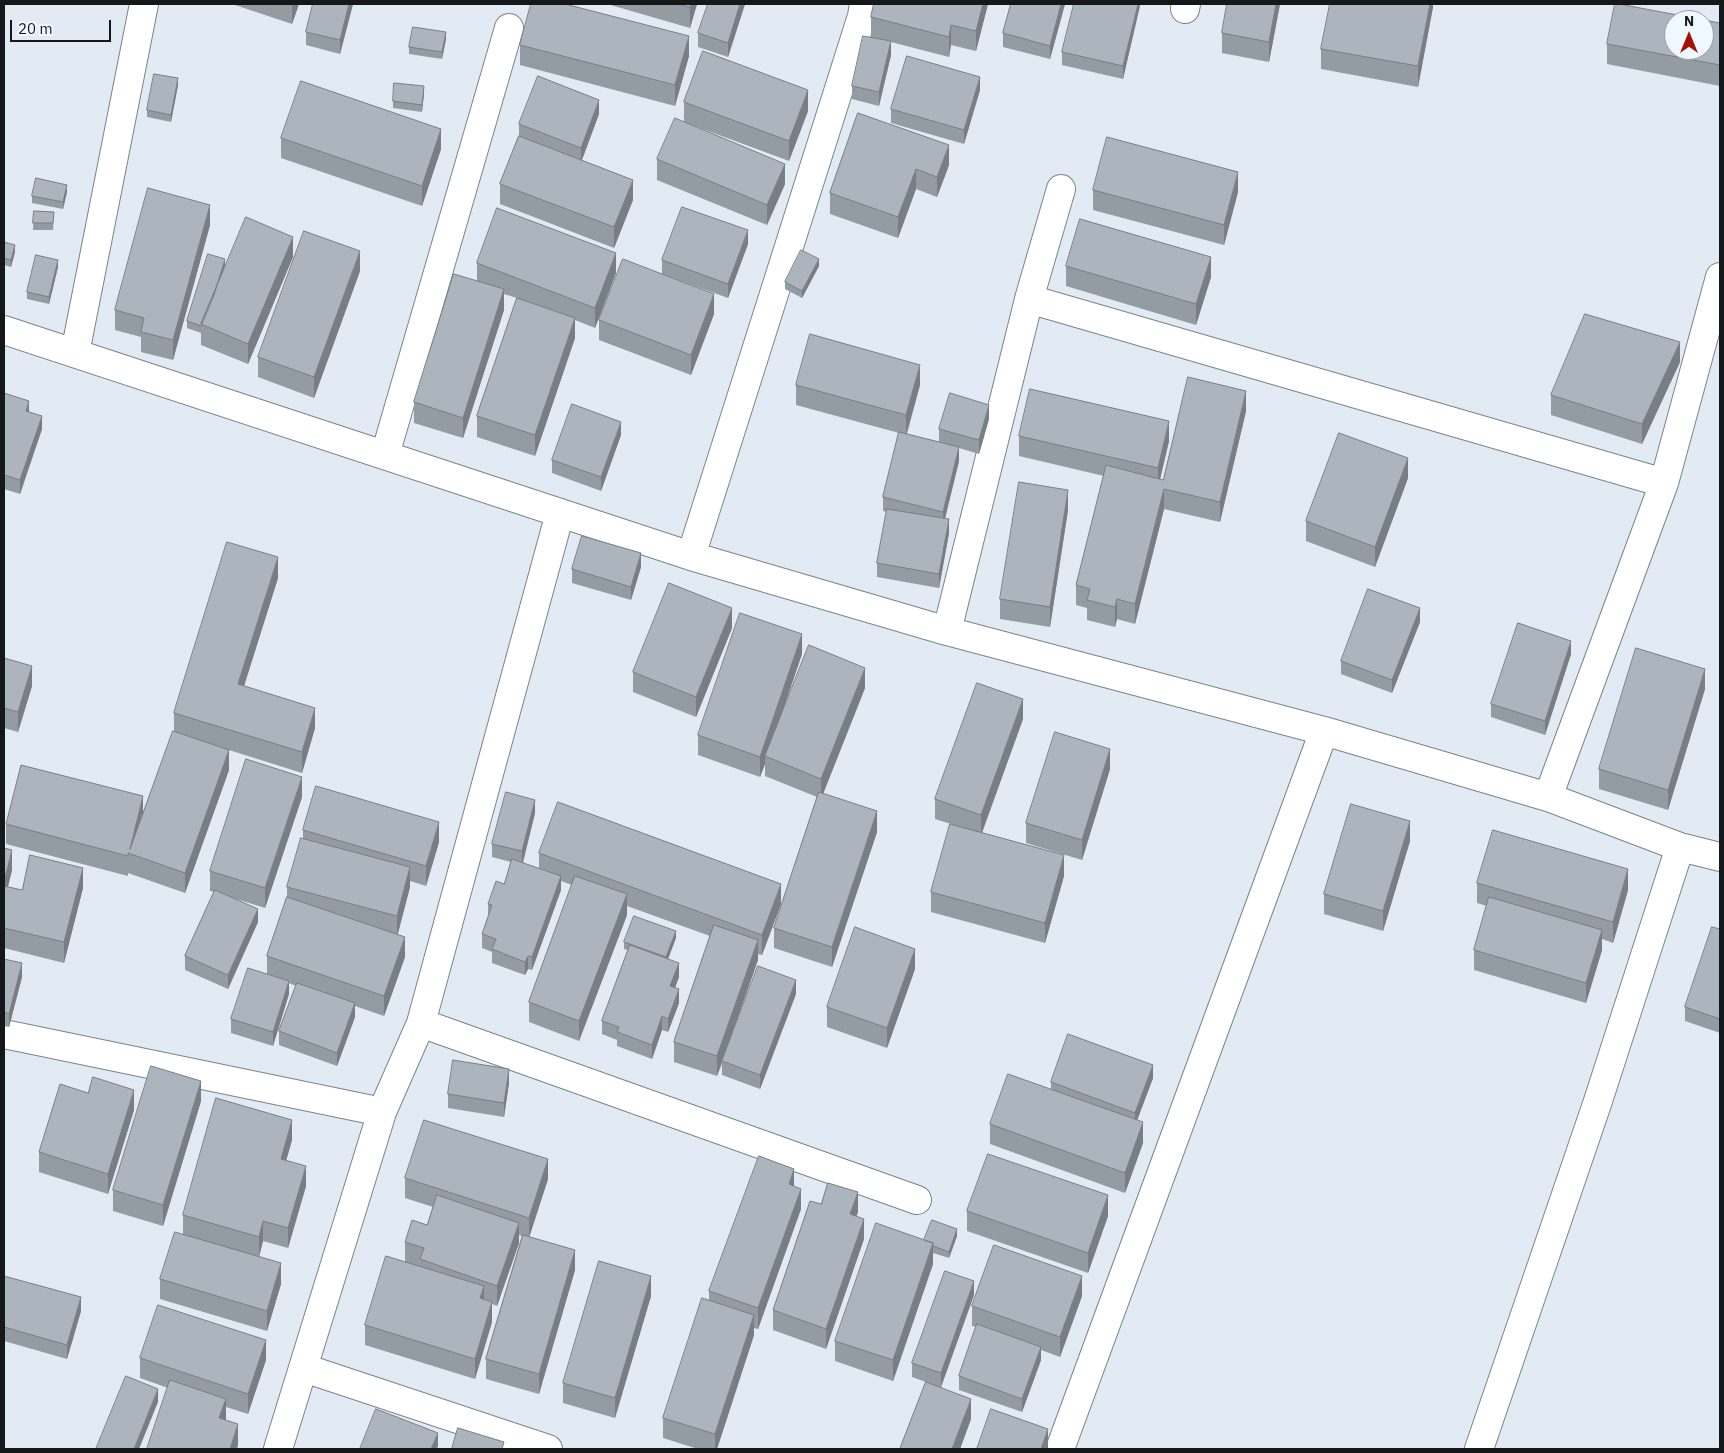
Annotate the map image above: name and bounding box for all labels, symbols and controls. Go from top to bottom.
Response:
scale bar [12,10,114,42]
north arrow [1664,10,1714,60]
text: N [1684,12,1694,30]
text: 20 m [18,19,53,38]

